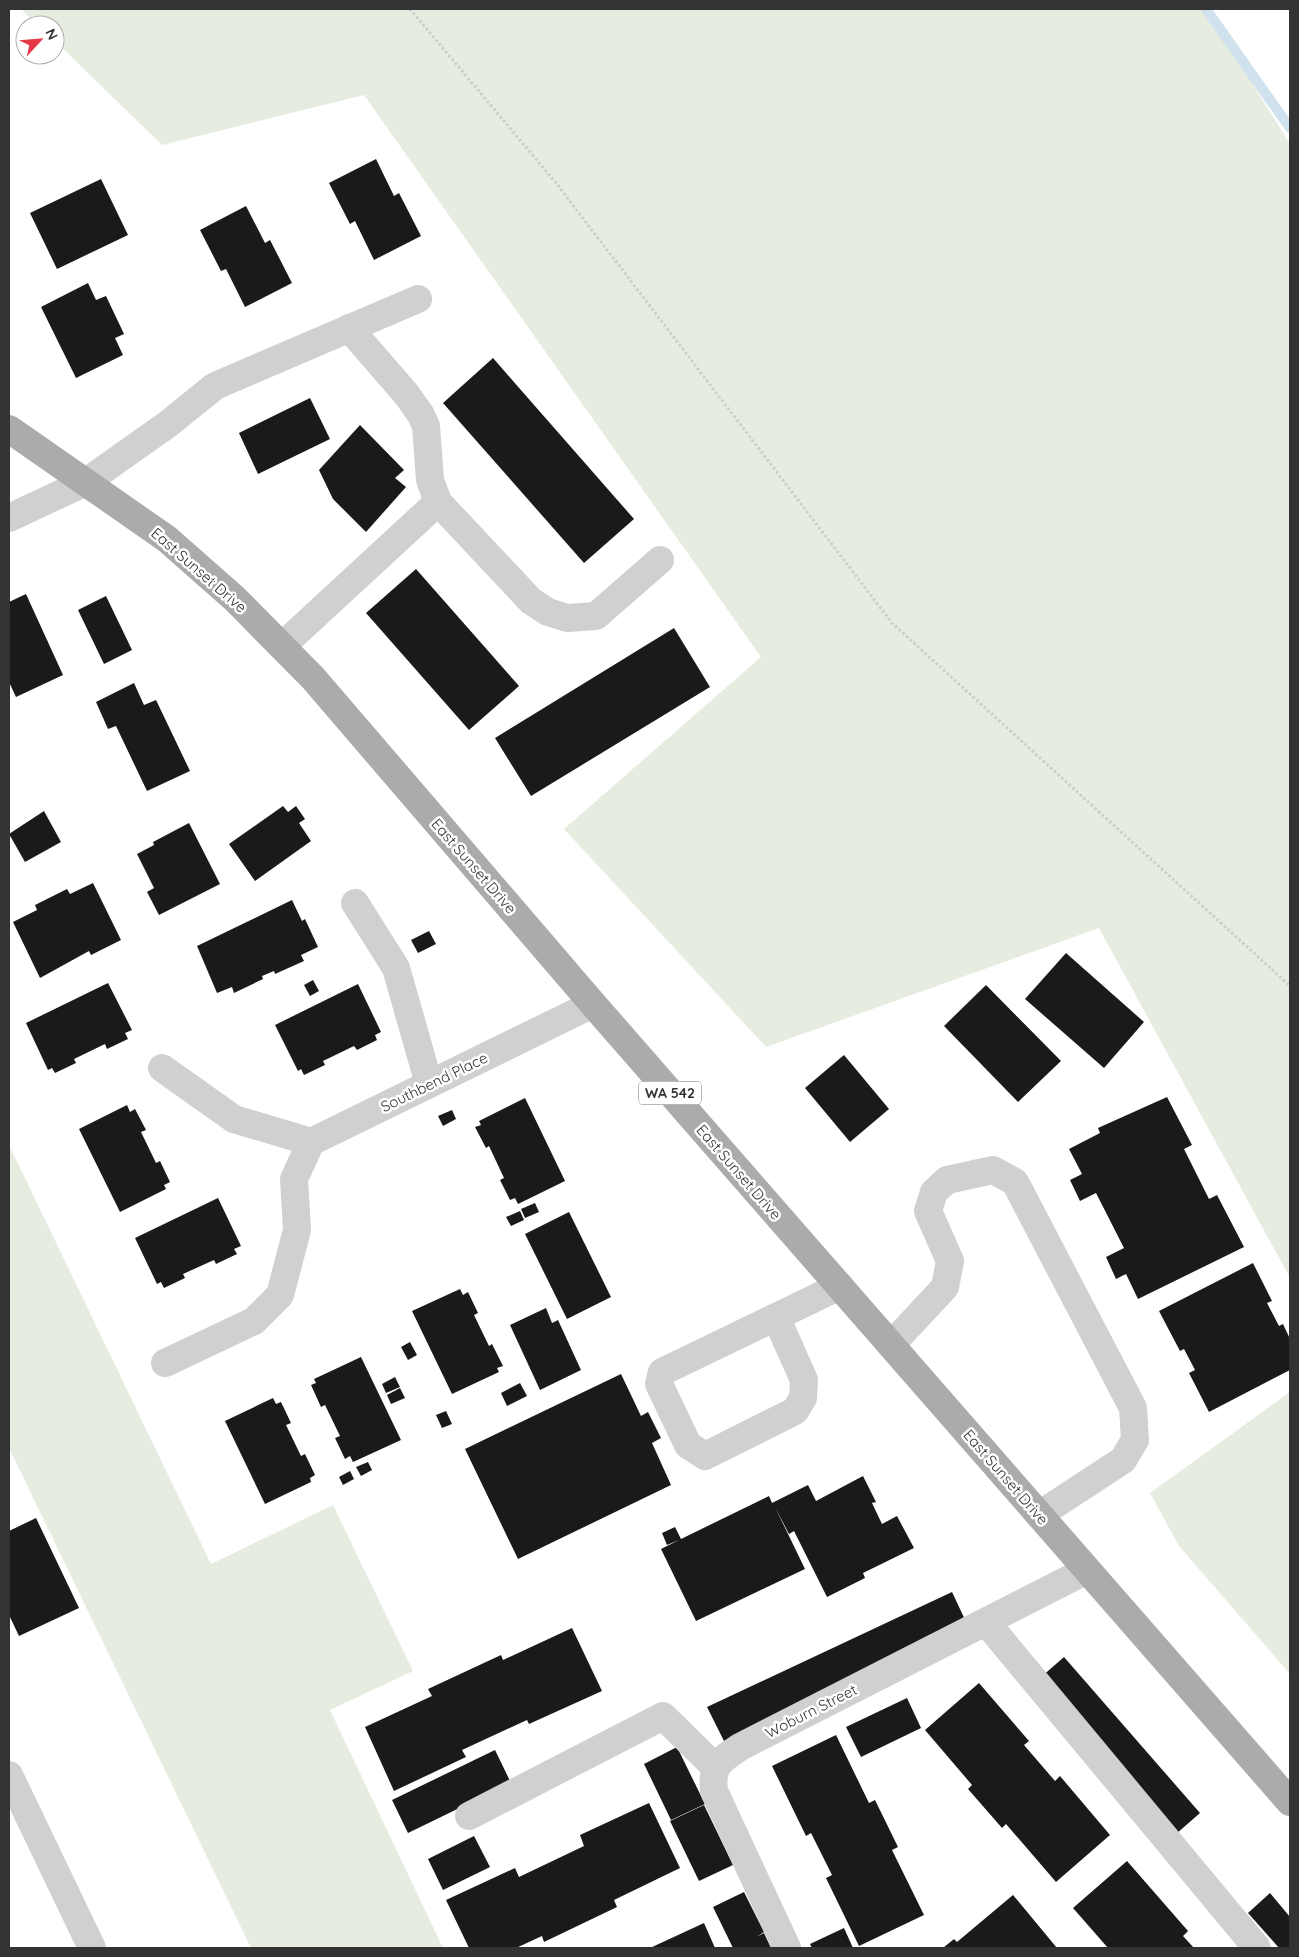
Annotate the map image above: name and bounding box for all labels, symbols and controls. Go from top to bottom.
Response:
north arrow [15,15,65,65]
text: N [41,26,62,43]
street label: East Sunset Drive [147,523,251,617]
street label: East Sunset Drive [427,814,521,918]
street label: Southbend Place [377,1048,491,1116]
road number: WA 542 [639,1082,701,1104]
street label: East Sunset Drive [692,1120,786,1224]
street label: East Sunset Drive [959,1425,1053,1529]
street label: Woburn Street [762,1680,860,1742]

